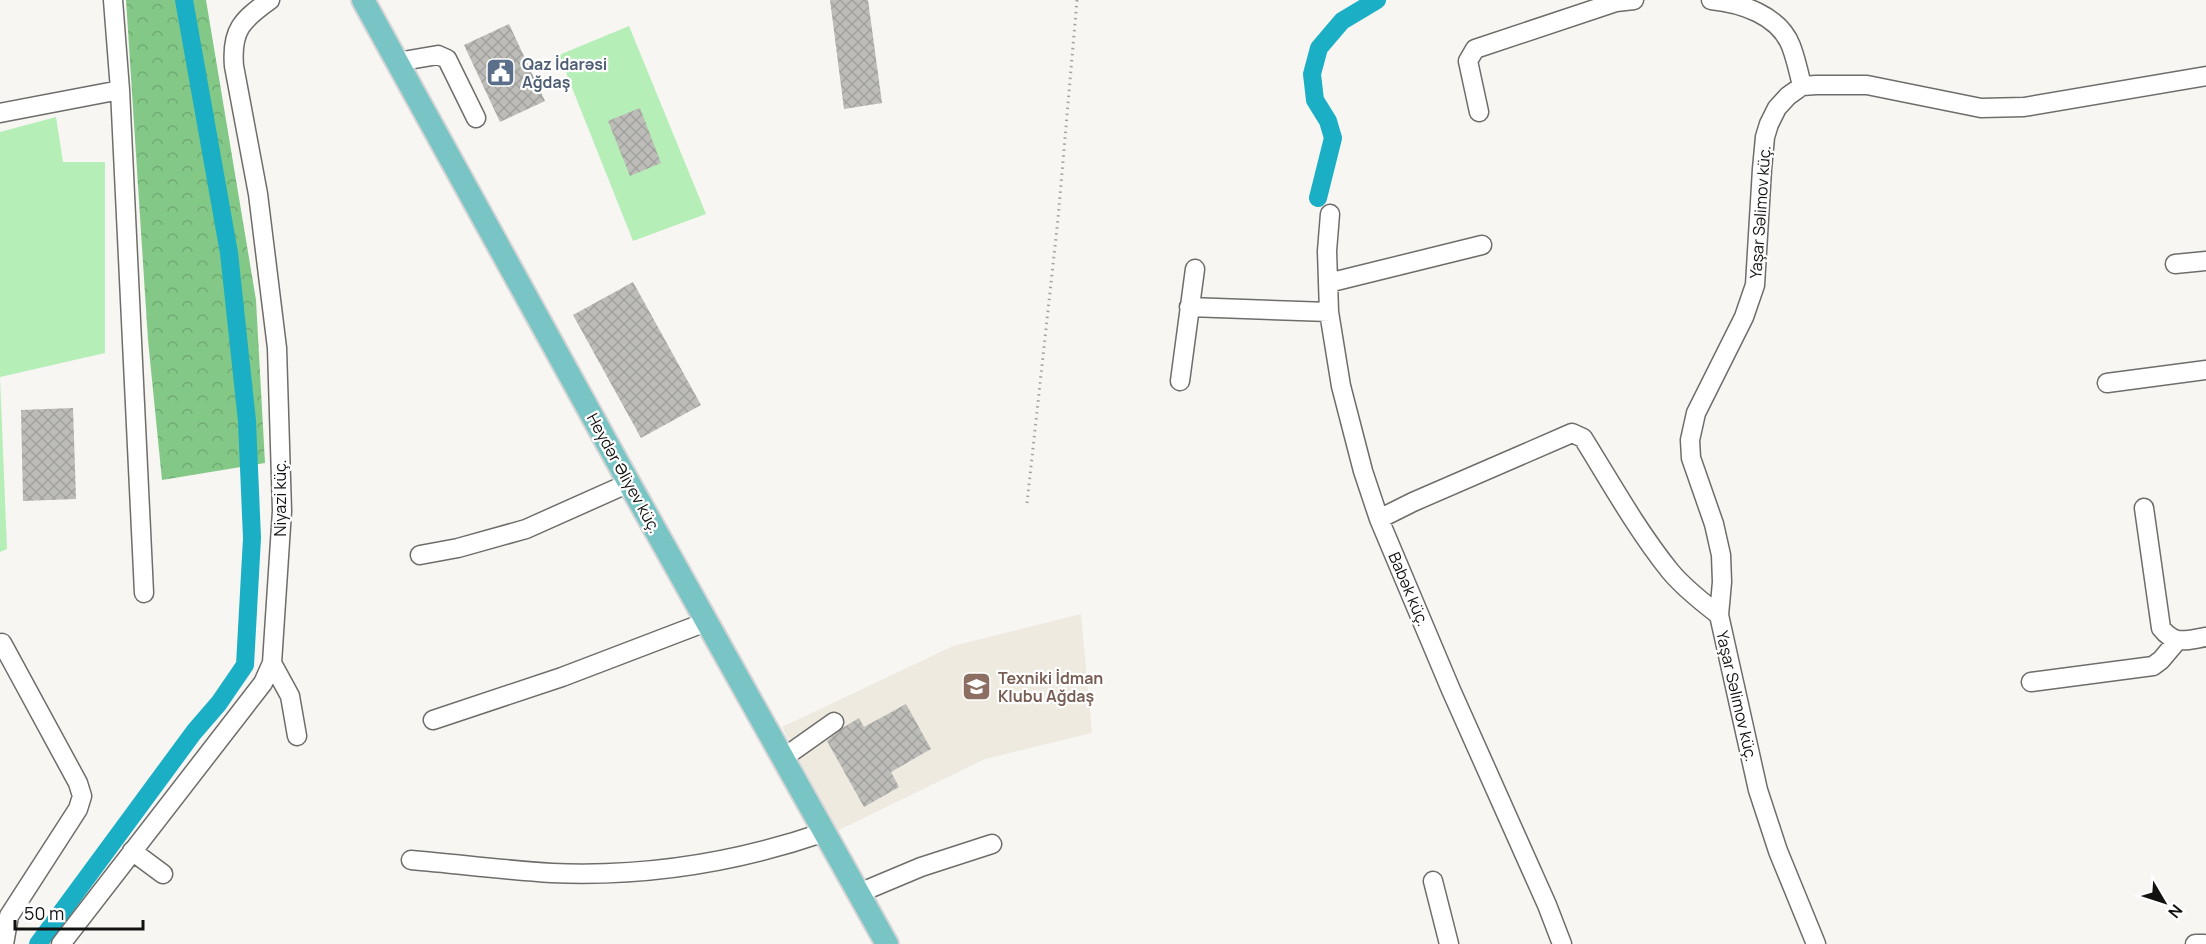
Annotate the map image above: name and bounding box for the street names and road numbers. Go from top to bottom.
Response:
street label: Yaşar Səlimov küç. [1744,145,1776,279]
street label: Heydər Əliyev küç. [582,409,666,537]
street label: Niyazi küç. [269,459,291,537]
street label: Babək küç. [1384,548,1434,630]
street label: Yaşar Səlimov küç. [1711,629,1763,763]

